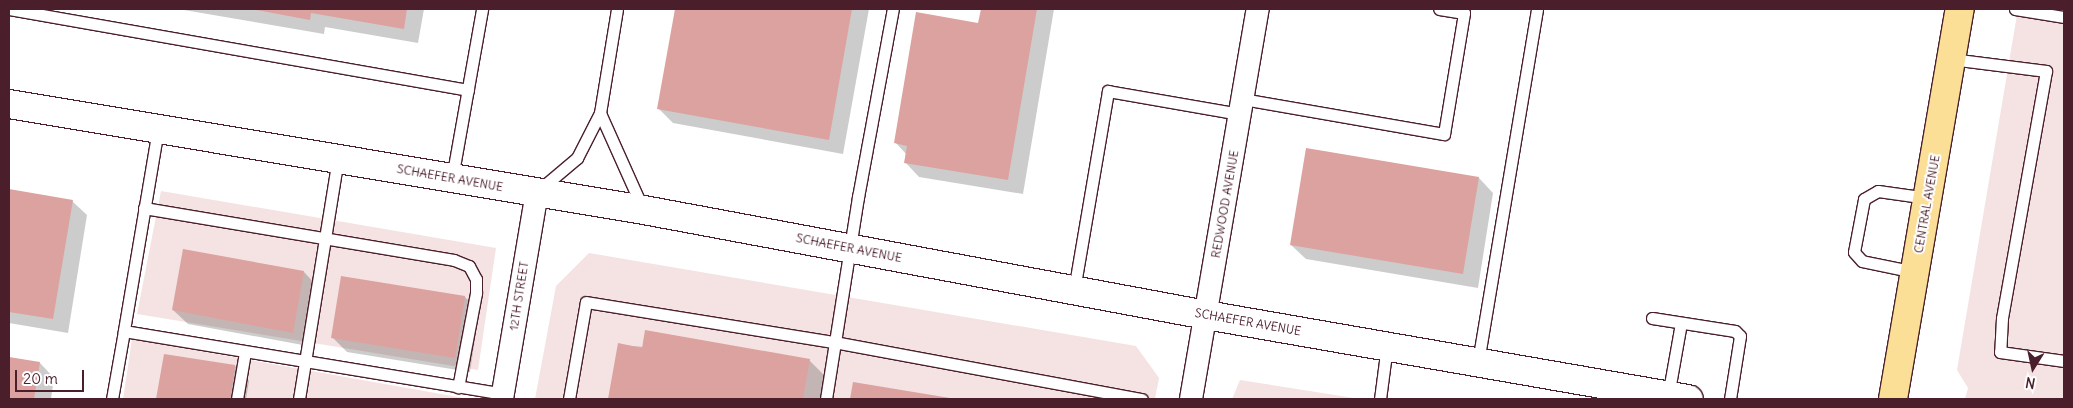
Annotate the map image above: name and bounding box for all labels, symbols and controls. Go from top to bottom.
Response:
street label: REDWOOD AVENUE [1208,149,1242,259]
street label: CENTRAL AVENUE [1911,154,1943,254]
street label: SCHAEFER AVENUE [396,162,504,194]
street label: SCHAEFER AVENUE [795,231,903,265]
street label: 12TH STREET [506,260,532,332]
street label: SCHAEFER AVENUE [1194,306,1302,338]
north arrow [2008,343,2058,393]
scale bar [18,360,86,392]
text: 20 m [23,369,58,388]
text: N [2024,373,2037,392]

